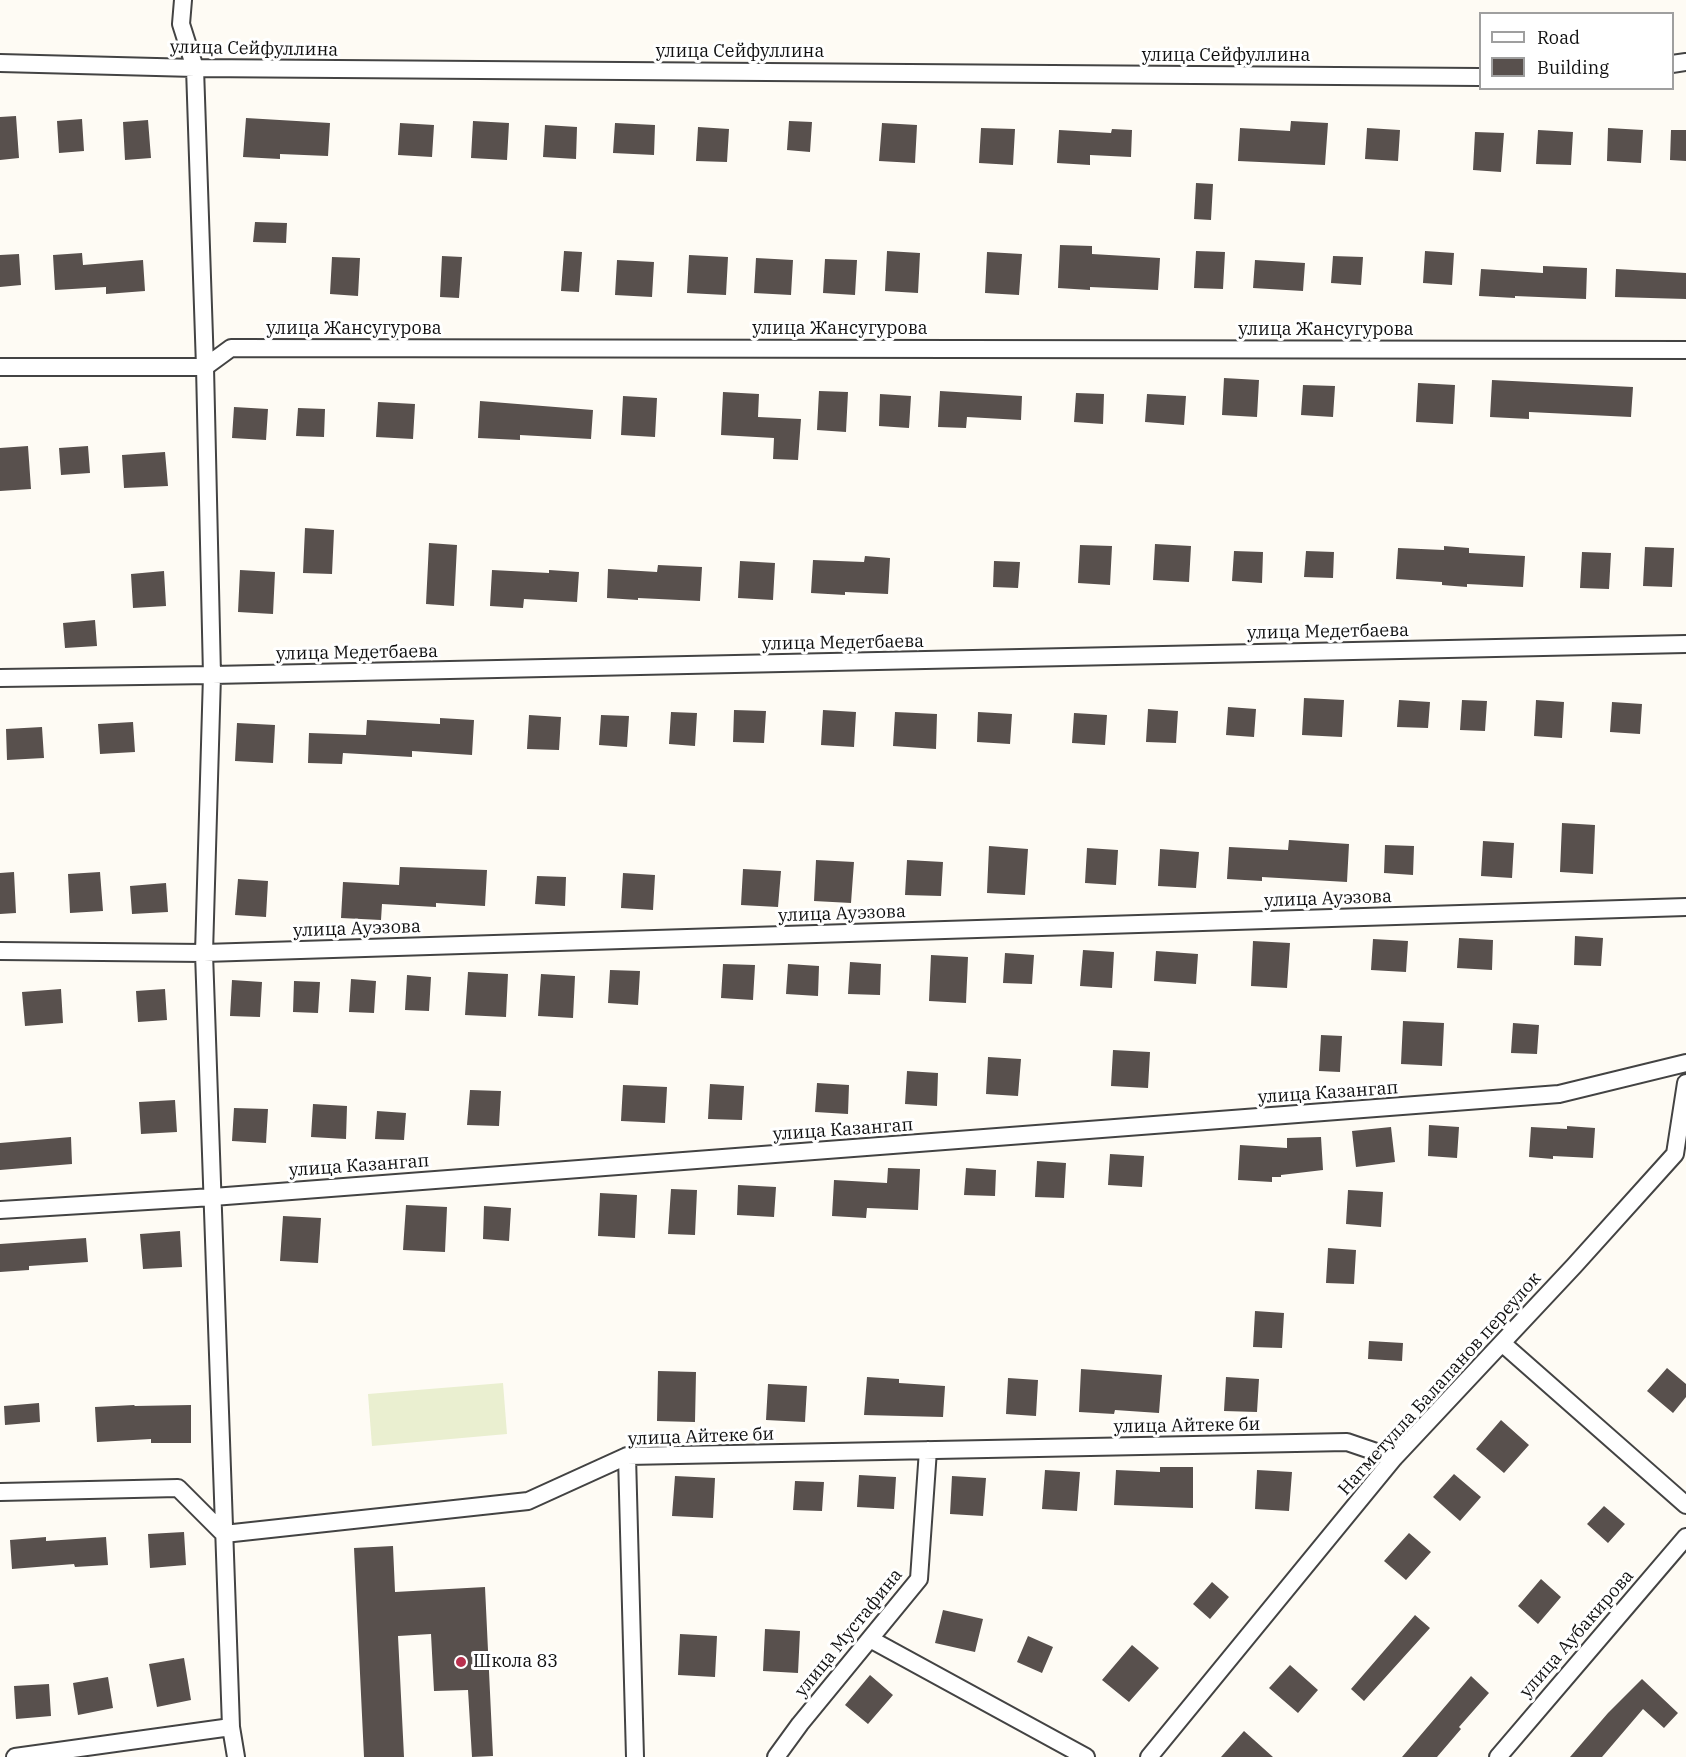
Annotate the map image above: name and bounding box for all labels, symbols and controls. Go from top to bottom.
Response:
legend [1479,12,1674,90]
text: Road [1537,26,1580,49]
street label: улица Сейфуллина [170,37,338,61]
street label: улица Сейфуллина [656,41,824,63]
street label: улица Сейфуллина [1142,45,1310,67]
text: Building [1537,56,1609,79]
street label: улица Жансугурова [266,318,442,340]
street label: улица Жансугурова [752,318,928,340]
street label: улица Жансугурова [1238,319,1414,341]
street label: улица Медетбаева [1247,620,1409,644]
street label: улица Медетбаева [762,631,924,655]
street label: улица Медетбаева [276,641,438,665]
street label: улица Ауэзова [1264,886,1392,912]
street label: улица Ауэзова [778,901,906,927]
street label: улица Ауэзова [293,916,421,942]
street label: улица Казангап [1257,1077,1399,1109]
street label: улица Казангап [772,1114,914,1146]
street label: улица Казангап [288,1150,430,1182]
street label: Нагметулла Балапанов переулок [1334,1268,1546,1500]
street label: улица Айтеке би [1114,1414,1260,1438]
street label: улица Айтеке би [627,1424,775,1450]
street label: улица Мустафина [791,1565,907,1701]
street label: улица Аубакирова [1516,1566,1638,1702]
place label: Школа 83 [473,1651,558,1673]
marker: Школа 83 [454,1655,468,1669]

